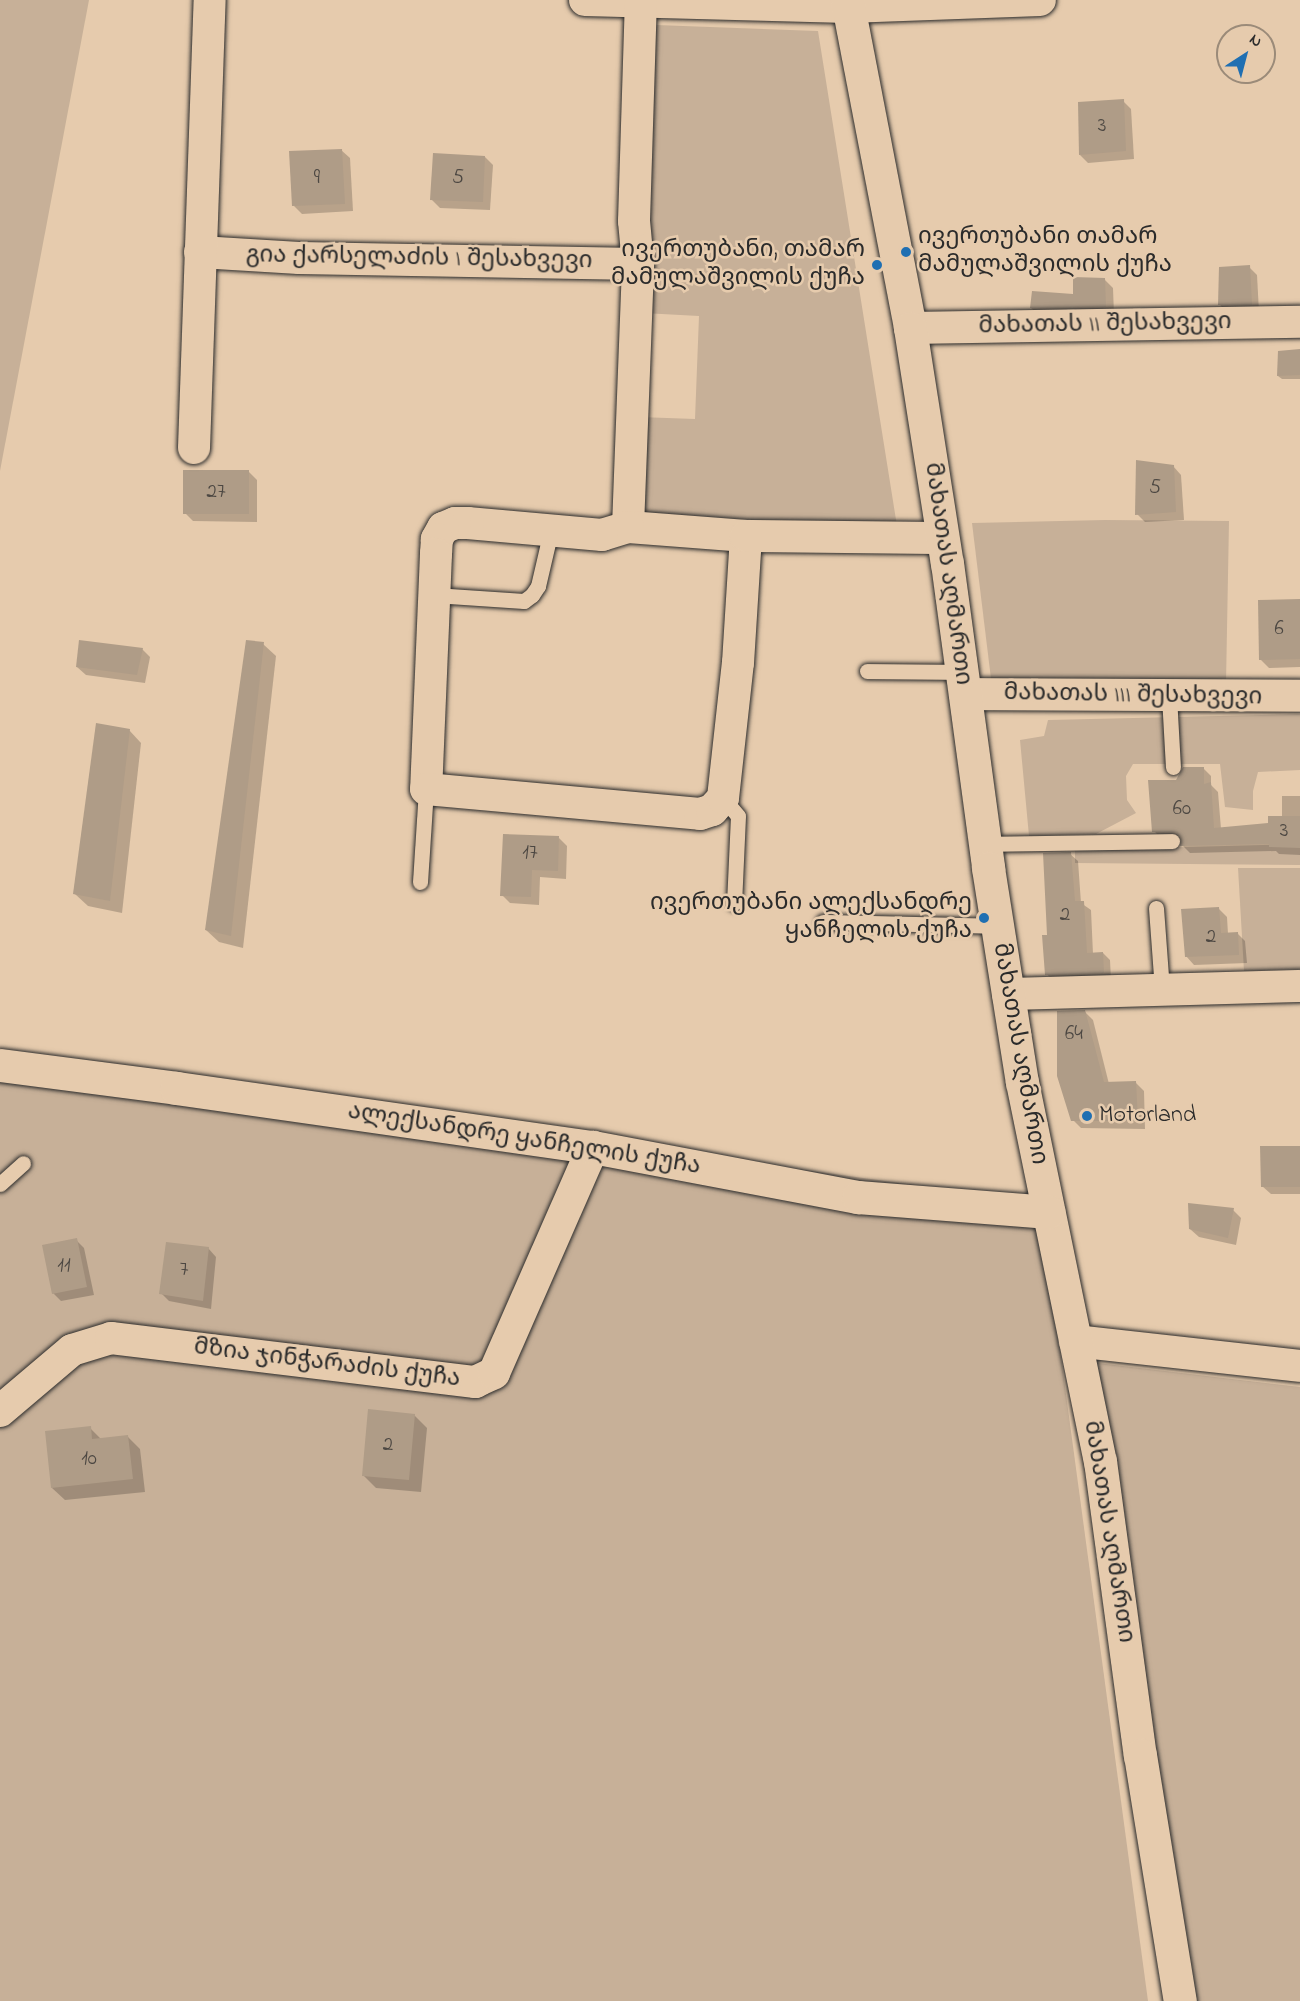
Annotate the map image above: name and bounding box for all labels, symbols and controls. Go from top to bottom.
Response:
north arrow [1216,24,1276,84]
text: N [1244,28,1267,54]
house number: 3 [1098,113,1106,139]
house number: 9 [314,165,320,191]
house number: 5 [452,165,464,191]
place label: ივერთუბანი თამარ მამულაშვილის ქუჩა [918,224,1172,280]
place label: ივერთუბანი, თამარ მამულაშვილის ქუჩა [611,237,865,293]
street label: გია ქარსელაძის I შესახვევი [245,242,593,276]
marker: ივერთუბანი თამარ მამულაშვილის ქუჩა [899,245,913,259]
marker: ივერთუბანი, თამარ მამულაშვილის ქუჩა [870,258,884,272]
street label: მახათას II შესახვევი [978,308,1232,342]
street label: მახათას აღმართი [917,461,977,687]
house number: 5 [1149,475,1161,501]
house number: 27 [206,479,226,505]
house number: 6 [1274,616,1284,642]
street label: მახათას III შესახვევი [1003,679,1263,713]
house number: 60 [1173,796,1191,822]
house number: 3 [1280,818,1288,844]
house number: 17 [522,840,538,866]
place label: ივერთუბანი ალექსანდრე ყანჩელის ქუჩა [650,890,972,946]
house number: 2 [1060,902,1070,928]
marker: ივერთუბანი ალექსანდრე ყანჩელის ქუჩა [977,911,991,925]
house number: 2 [1206,924,1216,950]
street label: მახათას აღმართი [985,941,1053,1167]
house number: 64 [1065,1021,1083,1047]
street label: ალექსანდრე ყანჩელის ქუჩა [346,1098,702,1182]
place label: Motorland [1099,1102,1196,1130]
marker: Motorland [1080,1109,1094,1123]
house number: 11 [57,1253,71,1279]
house number: 7 [180,1257,188,1283]
street label: მზია ჯინჭარაძის ქუჩა [192,1333,462,1395]
street label: მახათას აღმართი [1076,1419,1140,1645]
house number: 2 [383,1432,393,1458]
house number: 10 [81,1446,97,1472]

